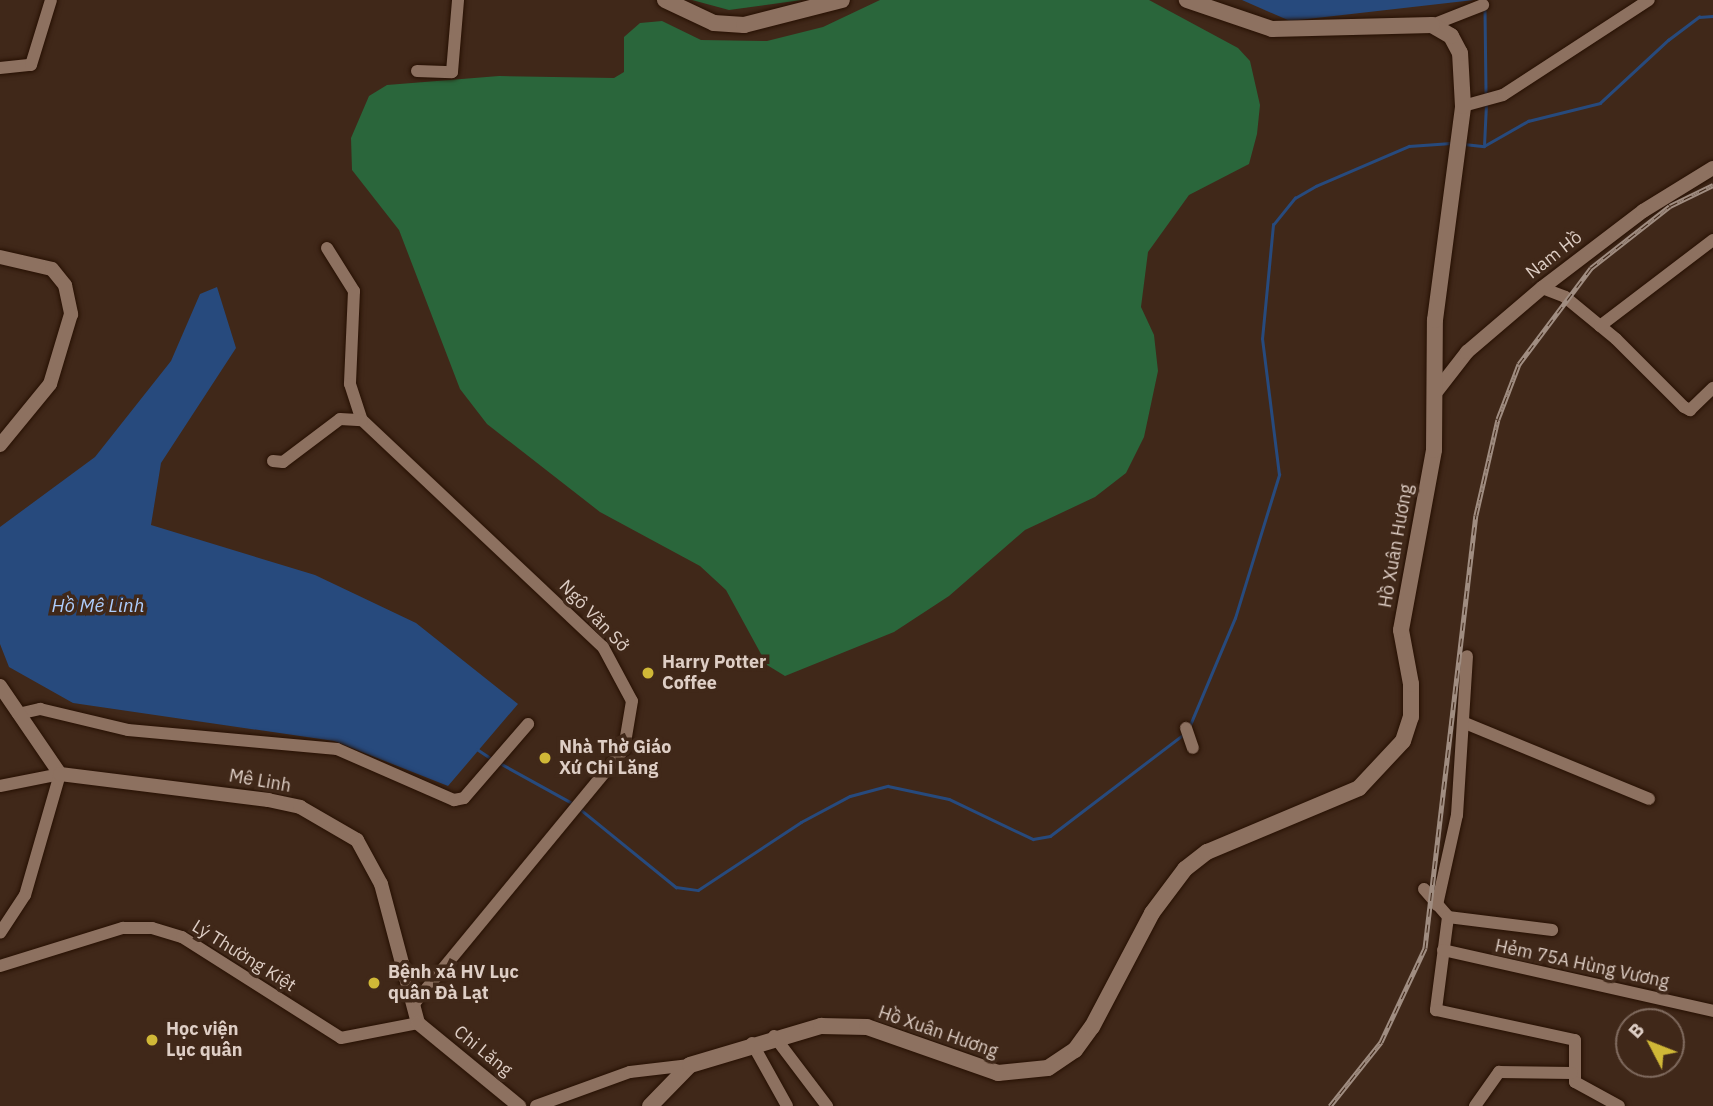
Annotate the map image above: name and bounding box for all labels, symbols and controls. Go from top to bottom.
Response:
street label: Nam Hồ [1522,226,1586,284]
street label: Hồ Xuân Hương [1375,483,1417,609]
street label: Ngô Văn Sở [554,576,634,656]
water label: Hồ Mê Linh [52,595,144,617]
place label: Harry Potter Coffee [662,652,766,694]
marker: Harry Potter Coffee [640,665,656,681]
place label: Nhà Thờ Giáo Xứ Chi Lăng [559,737,671,780]
marker: Nhà Thờ Giáo Xứ Chi Lăng [537,750,553,766]
street label: Mê Linh [227,765,293,797]
street label: Lý Thường Kiệt [188,915,300,997]
street label: Hẻm 75A Hùng Vương [1493,935,1671,993]
place label: Bệnh xá HV Lục quân Đà Lạt [388,962,519,1004]
marker: Bệnh xá HV Lục quân Đà Lạt [366,975,382,991]
street label: Hồ Xuân Hương [875,1001,1001,1063]
north arrow [1615,1008,1685,1078]
text: B [1623,1018,1649,1043]
place label: Học viện Lục quân [166,1019,242,1062]
street label: Chi Lăng [450,1021,516,1081]
marker: Học viện Lục quân [144,1032,160,1048]

